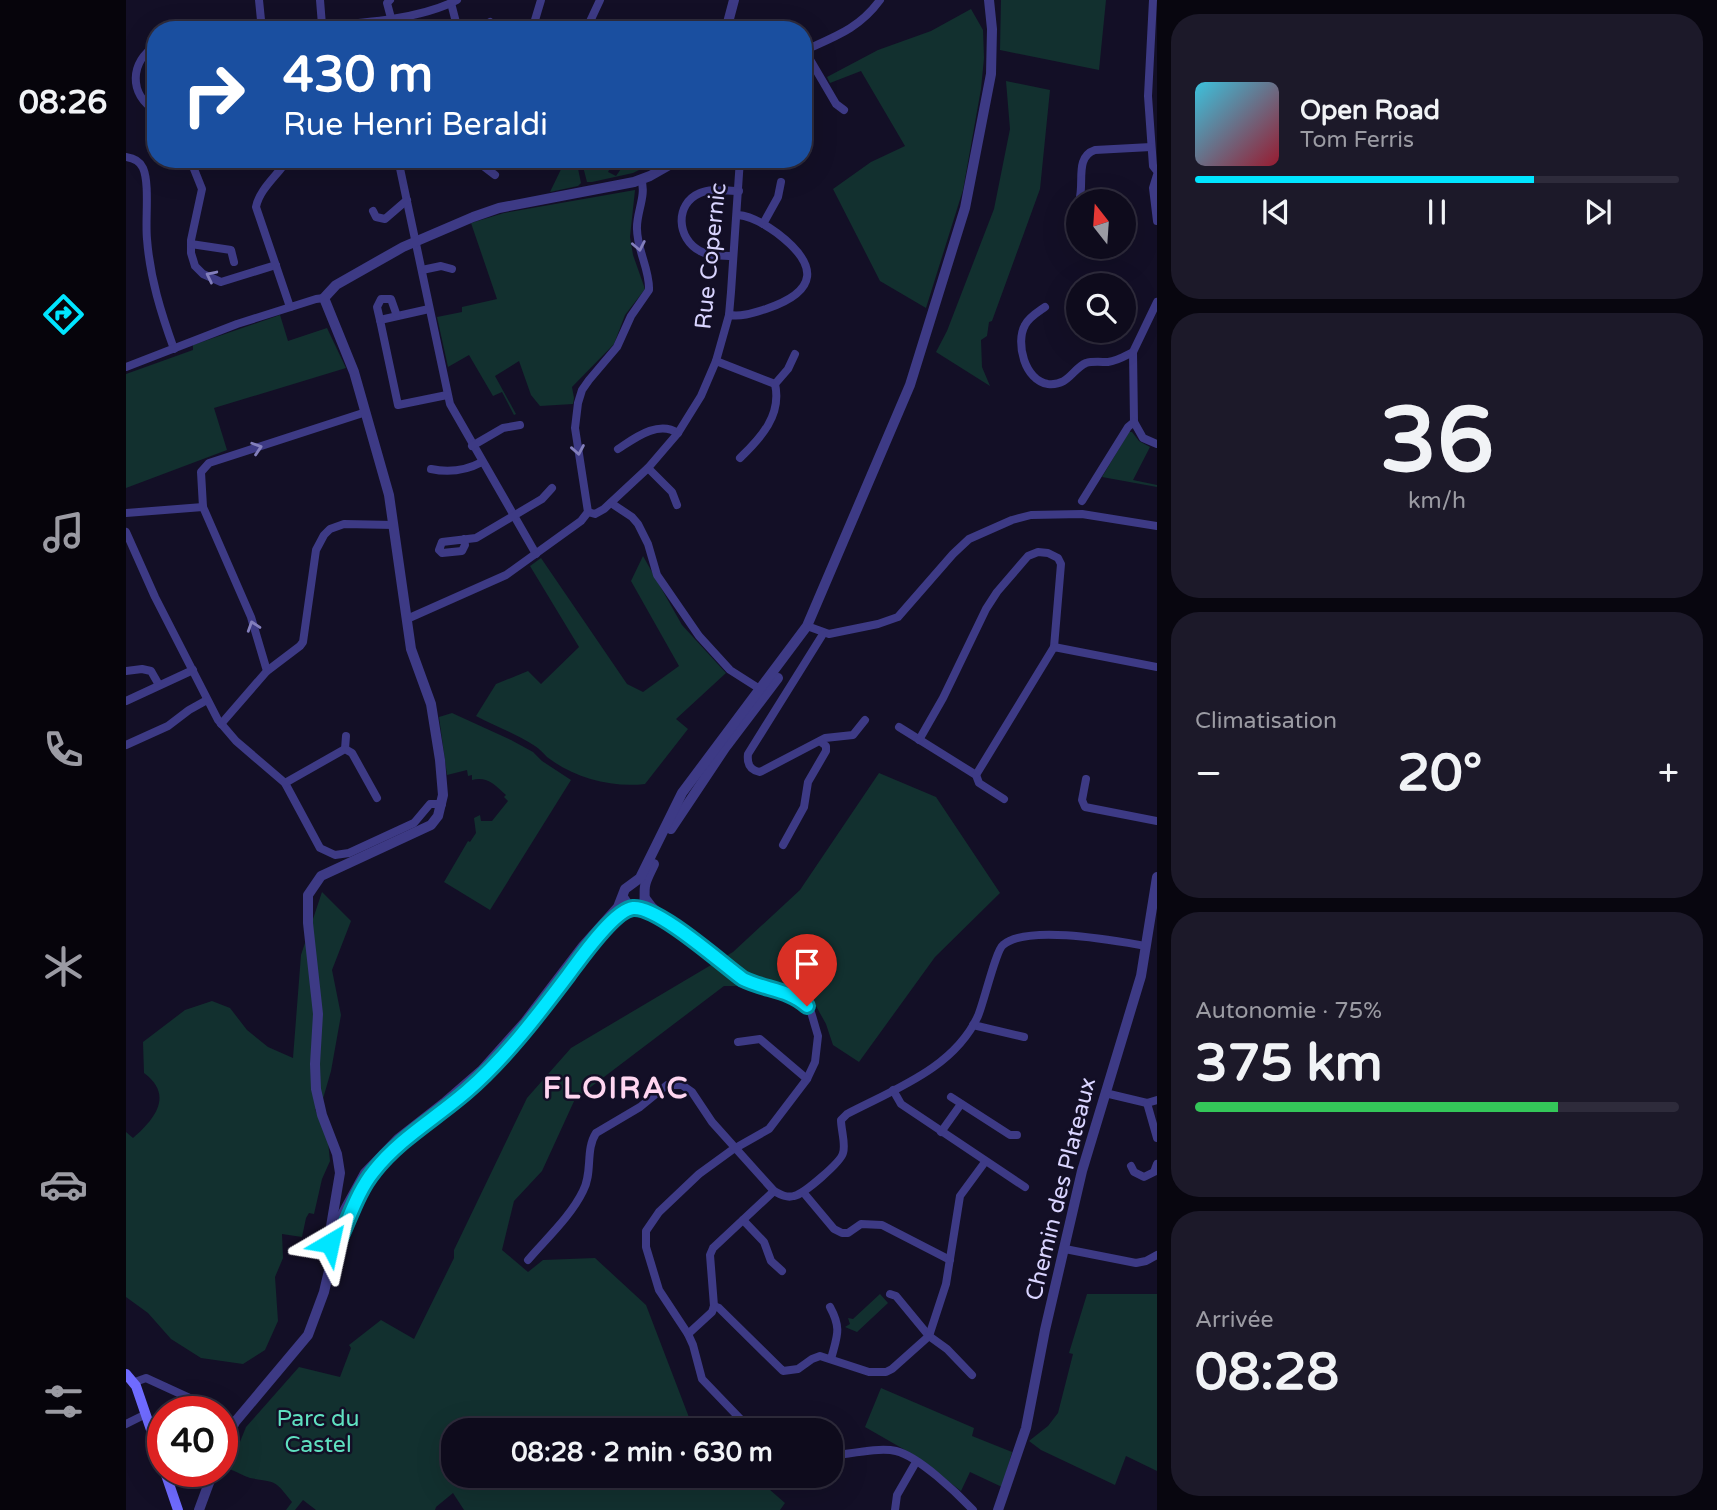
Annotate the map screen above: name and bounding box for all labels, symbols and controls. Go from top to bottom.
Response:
text: 430 m [283,46,433,105]
icon: right [168,49,259,140]
text: 08:26 [19,84,107,122]
text: Open Road [1300,95,1440,126]
text: Rue Henri Beraldi [283,106,548,144]
text: Tom Ferris [1300,126,1414,154]
street label: Rue Copernic [689,181,733,331]
north arrow [1066,189,1136,259]
map controls [1066,189,1136,343]
icon: previous [1257,193,1295,231]
icon: pause [1418,193,1456,231]
icon: next [1579,193,1617,231]
one-way arrow [631,240,646,252]
one-way arrow [206,271,219,284]
button: search [1066,273,1136,343]
icon: directions [39,290,88,339]
text: 36 [1380,386,1494,496]
one-way arrow [250,441,262,456]
one-way arrow [570,444,585,456]
text: km/h [1408,487,1466,515]
icon: music [39,508,88,557]
one-way arrow [247,621,262,633]
text: Climatisation [1195,707,1337,735]
icon: phone [39,725,88,774]
text: 20° [1397,742,1482,805]
text: − [1195,751,1222,797]
text: + [1658,751,1679,797]
pin [777,934,837,1006]
icon: climate [39,942,88,991]
icon: arrive [788,945,826,983]
text: Autonomie · 75% [1195,997,1382,1025]
text: 375 km [1195,1032,1383,1095]
district label: FLOIRAC [543,1070,689,1107]
street label: Chemin des Plateaux [1020,1075,1102,1303]
icon: car [39,1160,88,1209]
position arrow [293,1206,367,1280]
text: Arrivée [1195,1306,1273,1334]
text: 08:28 [1195,1341,1339,1404]
icon: filters [39,1377,88,1426]
speed limit sign: 40 [147,1396,238,1487]
park label: Parc du Castel [276,1405,360,1459]
text: 08:28 · 2 min · 630 m [511,1437,773,1468]

